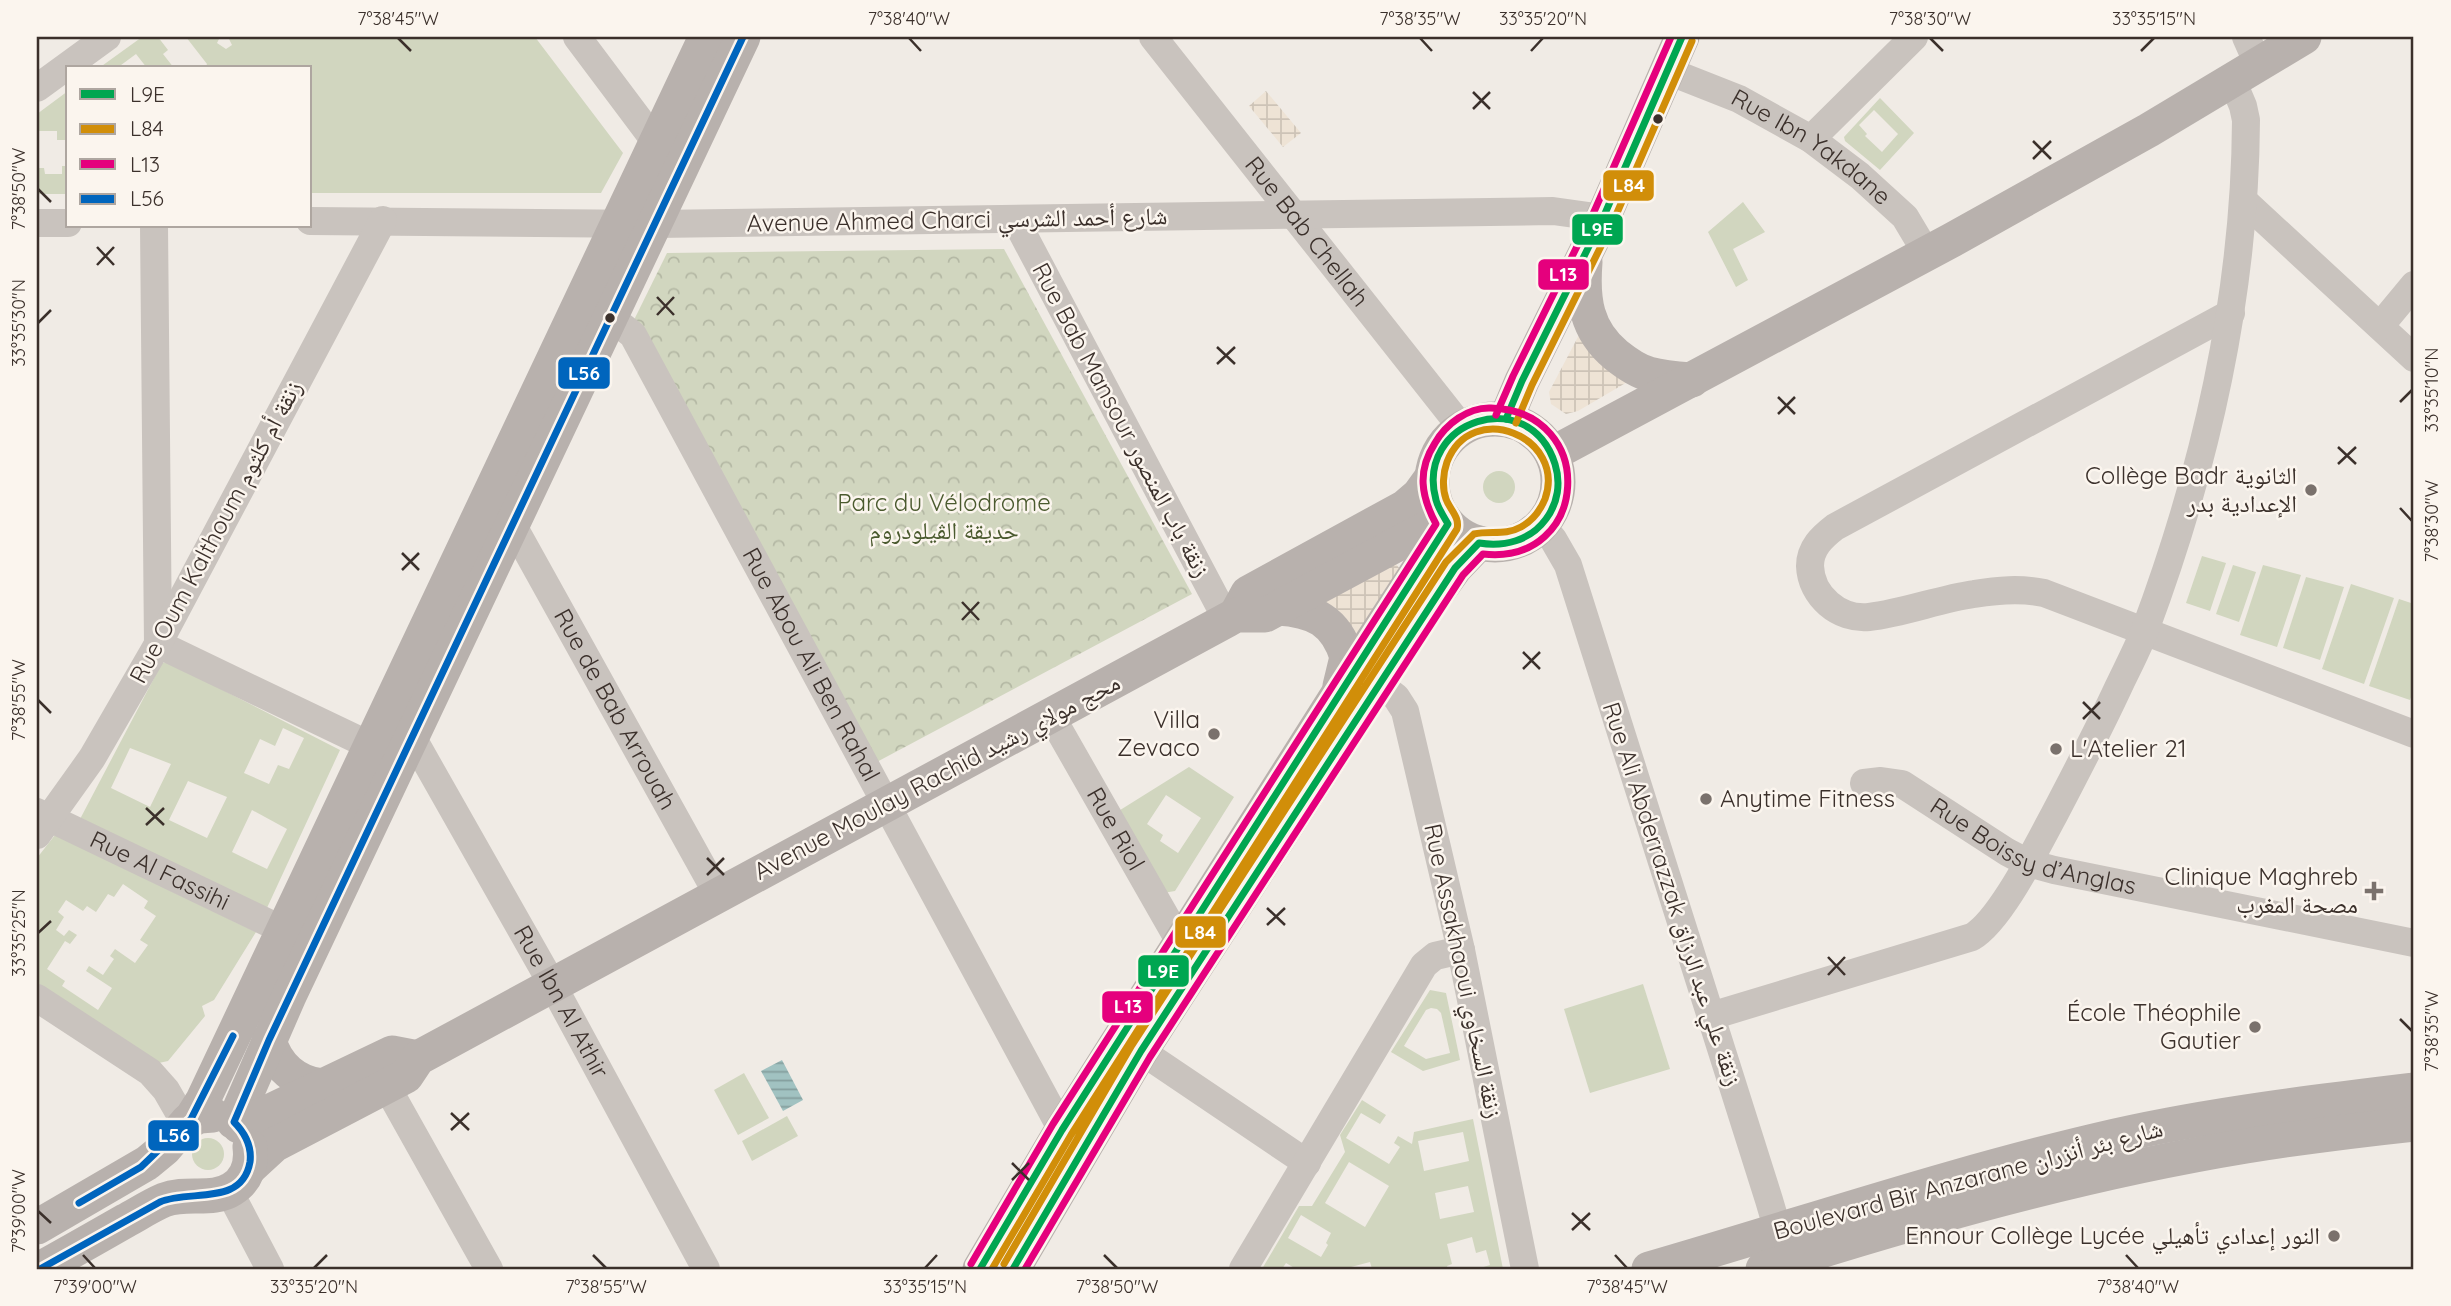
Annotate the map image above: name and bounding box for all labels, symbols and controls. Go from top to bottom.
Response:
text: 7°38'45"W [357,7,439,30]
text: 7°38'40"W [868,7,950,30]
text: 7°38'35"W [1379,7,1461,30]
text: 33°35'20"N [1499,7,1587,30]
text: 7°38'30"W [1889,7,1971,30]
text: 33°35'15"N [2112,7,2196,30]
legend [66,66,312,228]
text: L9E [130,81,165,107]
street label: Rue Ibn Yakdane [1726,82,1898,211]
unlabelled marker [1651,112,1665,126]
text: L84 [130,115,164,141]
text: 7°38'50"W [7,148,30,230]
street label: Rue Bab Chellah [1239,150,1376,312]
text: L13 [130,151,160,177]
line badge: L84 [1602,169,1655,202]
text: L84 [1613,173,1645,197]
text: L56 [130,185,164,211]
street label: Avenue Ahmed Charci شارع أحمد الشرسي [746,200,1168,243]
line badge: L9E [1571,213,1624,246]
text: L9E [1581,217,1613,241]
street label: Rue Bab Mansour زنقة باب المنصور [1026,257,1218,582]
line badge: L13 [1537,258,1590,291]
text: L13 [1549,262,1577,286]
text: 33°35'30"N [7,279,30,367]
unlabelled marker [603,311,617,325]
text: 33°35'10"N [2420,348,2443,432]
line badge: L56 [557,356,611,390]
text: L56 [568,361,600,385]
street label: Rue Oum Kalthoum زنقة أم كلثوم [122,375,310,689]
place label: Collège Badr الثانوية الإعدادية بدر [2085,460,2297,518]
text: 7°38'30"W [2420,480,2443,562]
marker: Collège Badr الثانوية الإعدادية بدر [2303,482,2319,498]
park label: Parc du Vélodrome حديقة الڤيلودروم [837,487,1051,547]
street label: Rue Abou Ali Ben Rahal [737,542,887,786]
street label: Rue de Bab Arrouah [548,603,684,815]
text: 7°38'55"W [7,659,30,741]
street label: Avenue Moulay Rachid محج مولاي رشيد [748,667,1127,890]
street label: Rue Ali Abderrazzak زنقة علي عبد الرزاق [1592,698,1749,1091]
place label: Villa Zevaco [1117,704,1200,762]
marker: Villa Zevaco [1206,726,1222,742]
place label: L'Atelier 21 [2070,733,2187,763]
marker: L'Atelier 21 [2048,741,2064,757]
street label: Rue Riol [1081,782,1152,875]
place label: Anytime Fitness [1720,783,1895,813]
street label: Rue Boissy d’Anglas [1925,790,2139,900]
marker: Anytime Fitness [1698,791,1714,807]
street label: Rue Assakhaoui زنقة السخاوي [1413,821,1510,1122]
street label: Rue Al Fassihi [85,824,235,916]
place label: Clinique Maghreb مصحة المغرب [2165,861,2358,919]
marker: Clinique Maghreb مصحة المغرب [2364,881,2384,901]
text: 33°35'25"N [7,889,30,977]
line badge: L84 [1174,915,1227,949]
street label: Rue Ibn Al Athir [508,920,616,1083]
text: L84 [1184,920,1216,944]
line badge: L9E [1137,954,1190,988]
text: L9E [1147,959,1179,983]
line badge: L13 [1101,990,1154,1024]
text: 7°38'35"W [2420,990,2443,1072]
text: L13 [1114,994,1142,1018]
place label: École Théophile Gautier [2067,997,2241,1055]
marker: École Théophile Gautier [2247,1019,2263,1035]
street label: Boulevard Bir Anzarane شارع بئر أنزران [1770,1113,2166,1247]
line badge: L56 [147,1119,200,1152]
text: L56 [158,1123,190,1147]
text: 7°39'00"W [7,1169,30,1253]
place label: Ennour Collège Lycée النور إعدادي تأهيلي [1905,1220,2320,1255]
marker: Ennour Collège Lycée النور إعدادي تأهيلي [2326,1228,2342,1244]
text: 7°39'00"W [53,1275,137,1298]
text: 33°35'20"N [270,1275,358,1298]
text: 7°38'55"W [565,1275,647,1298]
text: 33°35'15"N [883,1275,967,1298]
text: 7°38'50"W [1076,1275,1158,1298]
text: 7°38'45"W [1586,1275,1668,1298]
text: 7°38'40"W [2097,1275,2179,1298]

